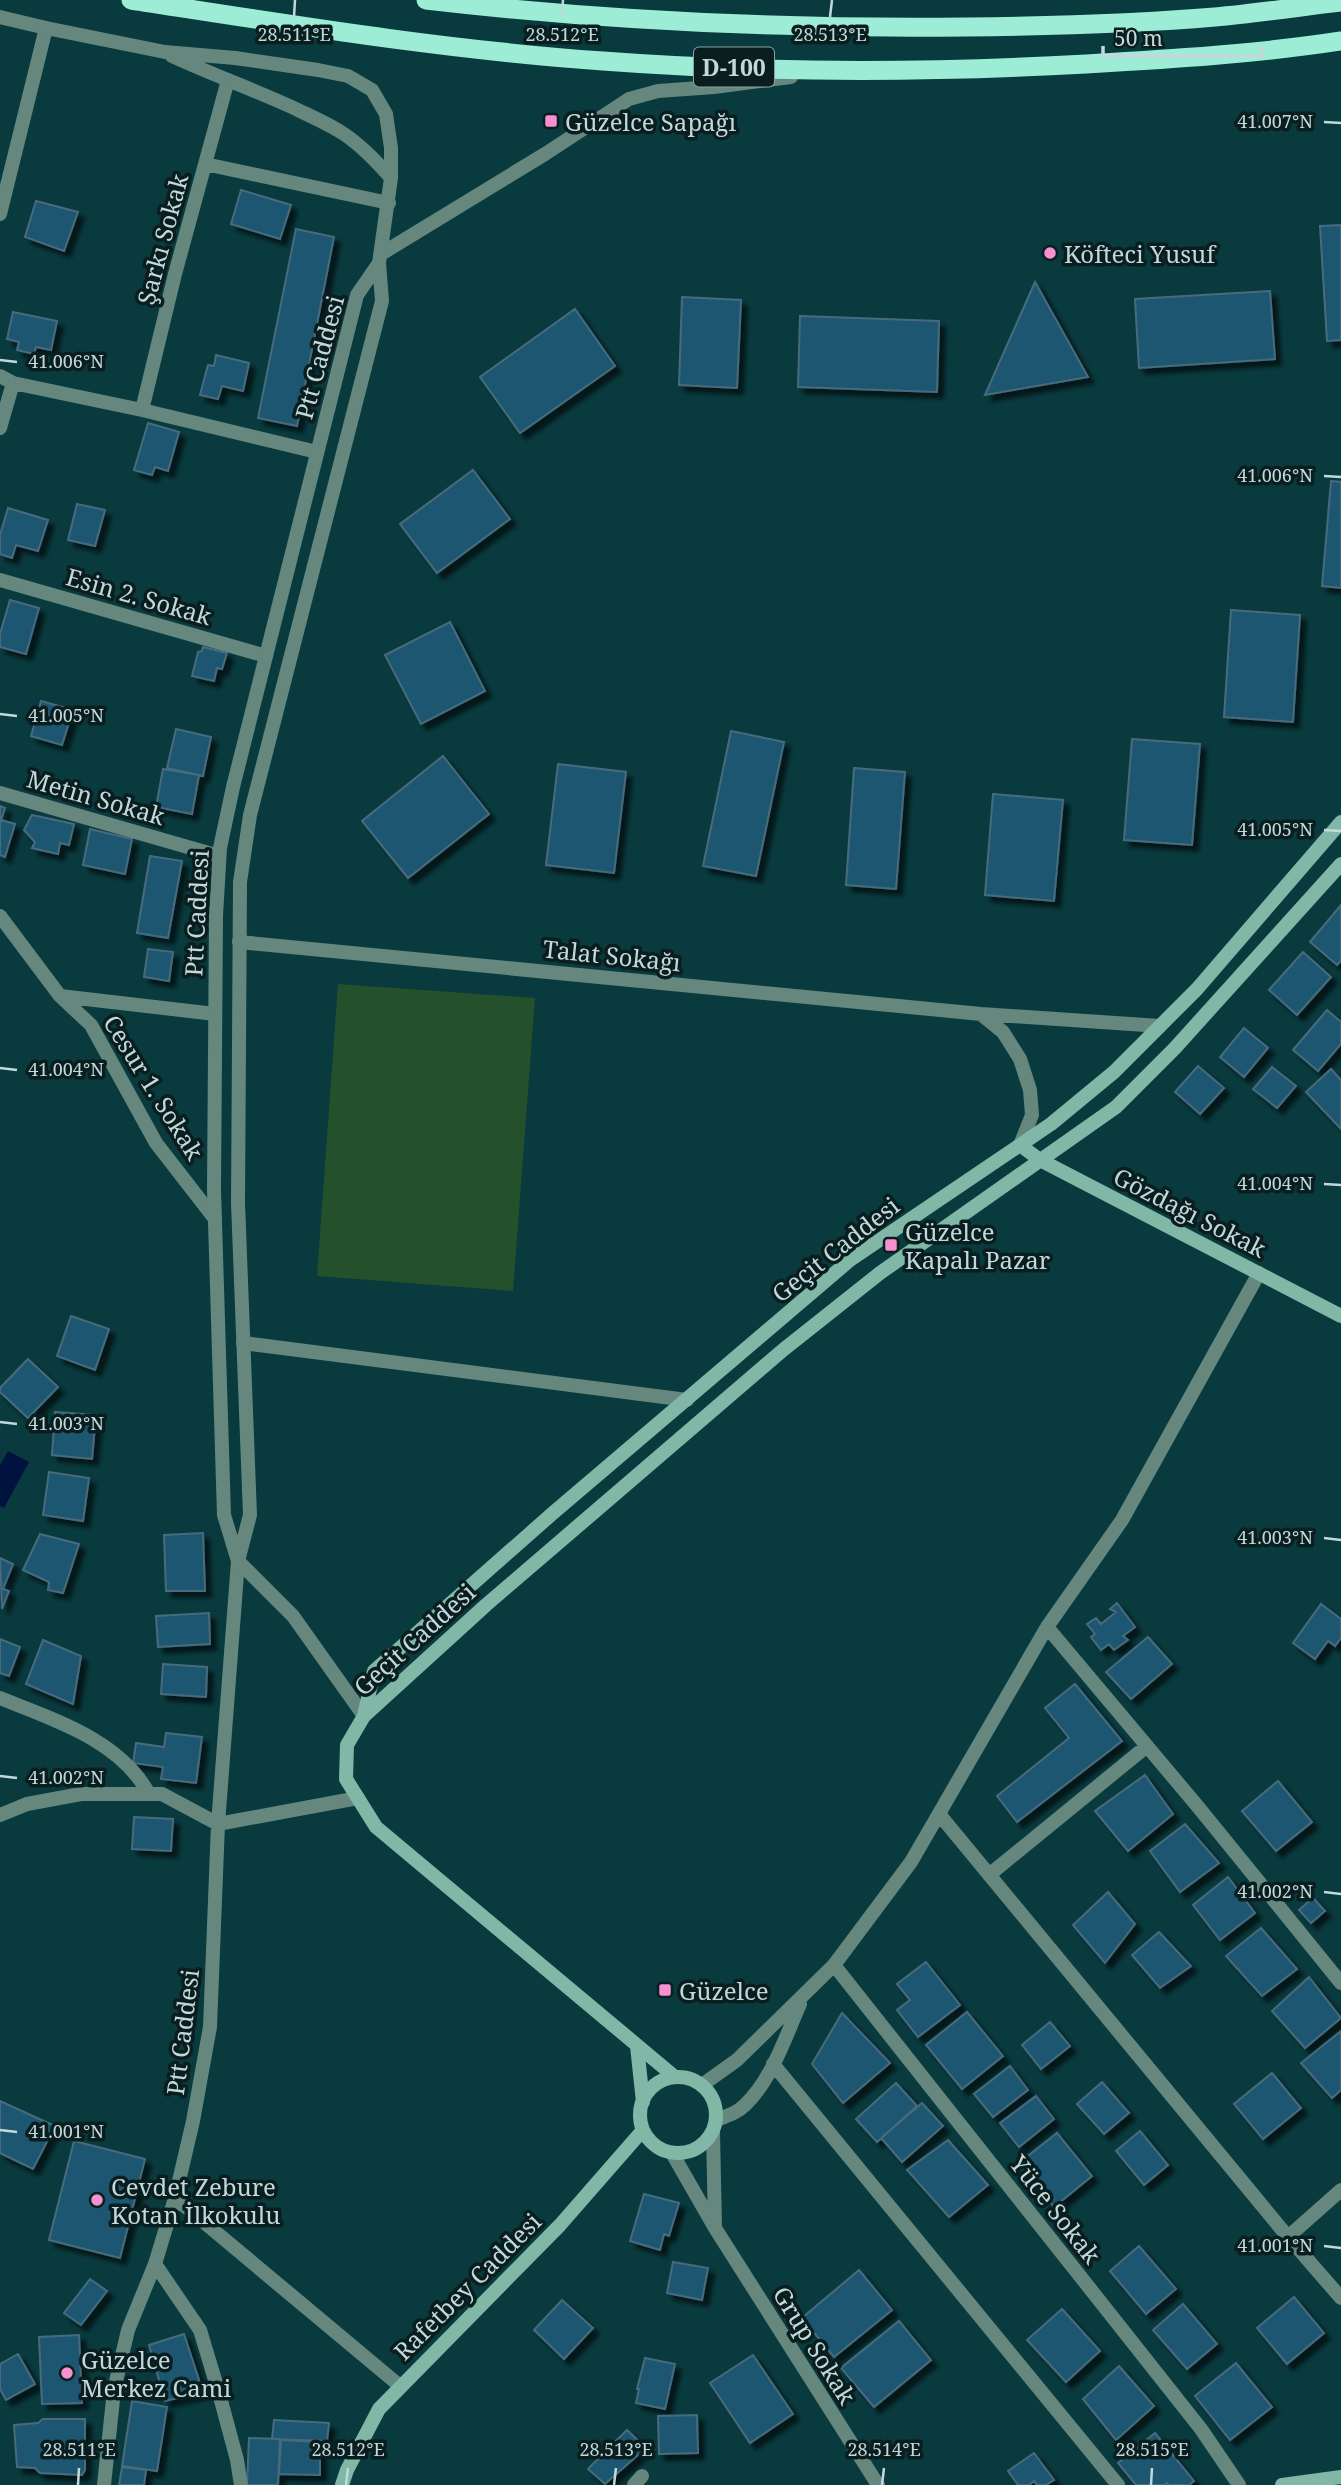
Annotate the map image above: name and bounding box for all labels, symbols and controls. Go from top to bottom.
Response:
scale bar [1103,14,1262,58]
text: 28.511°E [257,22,331,46]
text: 28.512°E [525,22,599,46]
text: 28.513°E [793,22,867,46]
text: 50 m [1114,24,1163,52]
road number: D-100 [694,48,774,86]
place label: Güzelce Sapağı [565,105,737,138]
text: 41.007°N [1237,109,1313,133]
marker: Güzelce Sapağı [543,113,559,129]
street label: Şarkı Sokak [129,169,196,308]
place label: Köfteci Yusuf [1064,237,1217,270]
marker: Köfteci Yusuf [1042,245,1058,261]
street label: Ptt Caddesi [287,291,351,422]
text: 41.006°N [28,349,104,373]
text: 41.006°N [1237,463,1313,487]
street label: Esin 2. Sokak [63,560,216,633]
text: 41.005°N [28,703,104,727]
street label: Metin Sokak [23,762,170,833]
text: 41.005°N [1237,817,1313,841]
street label: Ptt Caddesi [176,849,216,977]
street label: Talat Sokağı [542,931,683,979]
street label: Cesur 1. Sokak [96,1008,212,1167]
text: 41.004°N [28,1057,104,1081]
street label: Gözdağı Sokak [1108,1159,1273,1265]
text: 41.004°N [1237,1171,1313,1195]
street label: Geçit Caddesi [764,1189,906,1309]
place label: Güzelce Kapalı Pazar [905,1215,1050,1276]
marker: Güzelce Kapalı Pazar [883,1237,899,1253]
text: 41.003°N [28,1411,104,1435]
text: 41.003°N [1237,1525,1313,1549]
street label: Geçit Caddesi [346,1575,482,1703]
text: 41.002°N [28,1765,104,1789]
text: 41.002°N [1237,1879,1313,1903]
street label: Ptt Caddesi [158,1967,206,2097]
place label: Güzelce [679,1974,769,2007]
marker: Güzelce [657,1982,673,1998]
text: 41.001°N [28,2119,104,2143]
street label: Yüce Sokak [1002,2147,1109,2271]
place label: Cevdet Zebure Kotan İlkokulu [111,2170,280,2231]
marker: Cevdet Zebure Kotan İlkokulu [89,2192,105,2208]
street label: Rafetbey Caddesi [386,2205,548,2367]
text: 41.001°N [1237,2233,1313,2257]
street label: Grup Sokak [766,2280,865,2411]
place label: Güzelce Merkez Cami [81,2343,231,2404]
marker: Güzelce Merkez Cami [59,2365,75,2381]
text: 28.511°E [42,2437,116,2461]
text: 28.512°E [311,2437,385,2461]
text: 28.513°E [579,2437,653,2461]
text: 28.514°E [847,2437,921,2461]
text: 28.515°E [1115,2437,1189,2461]

